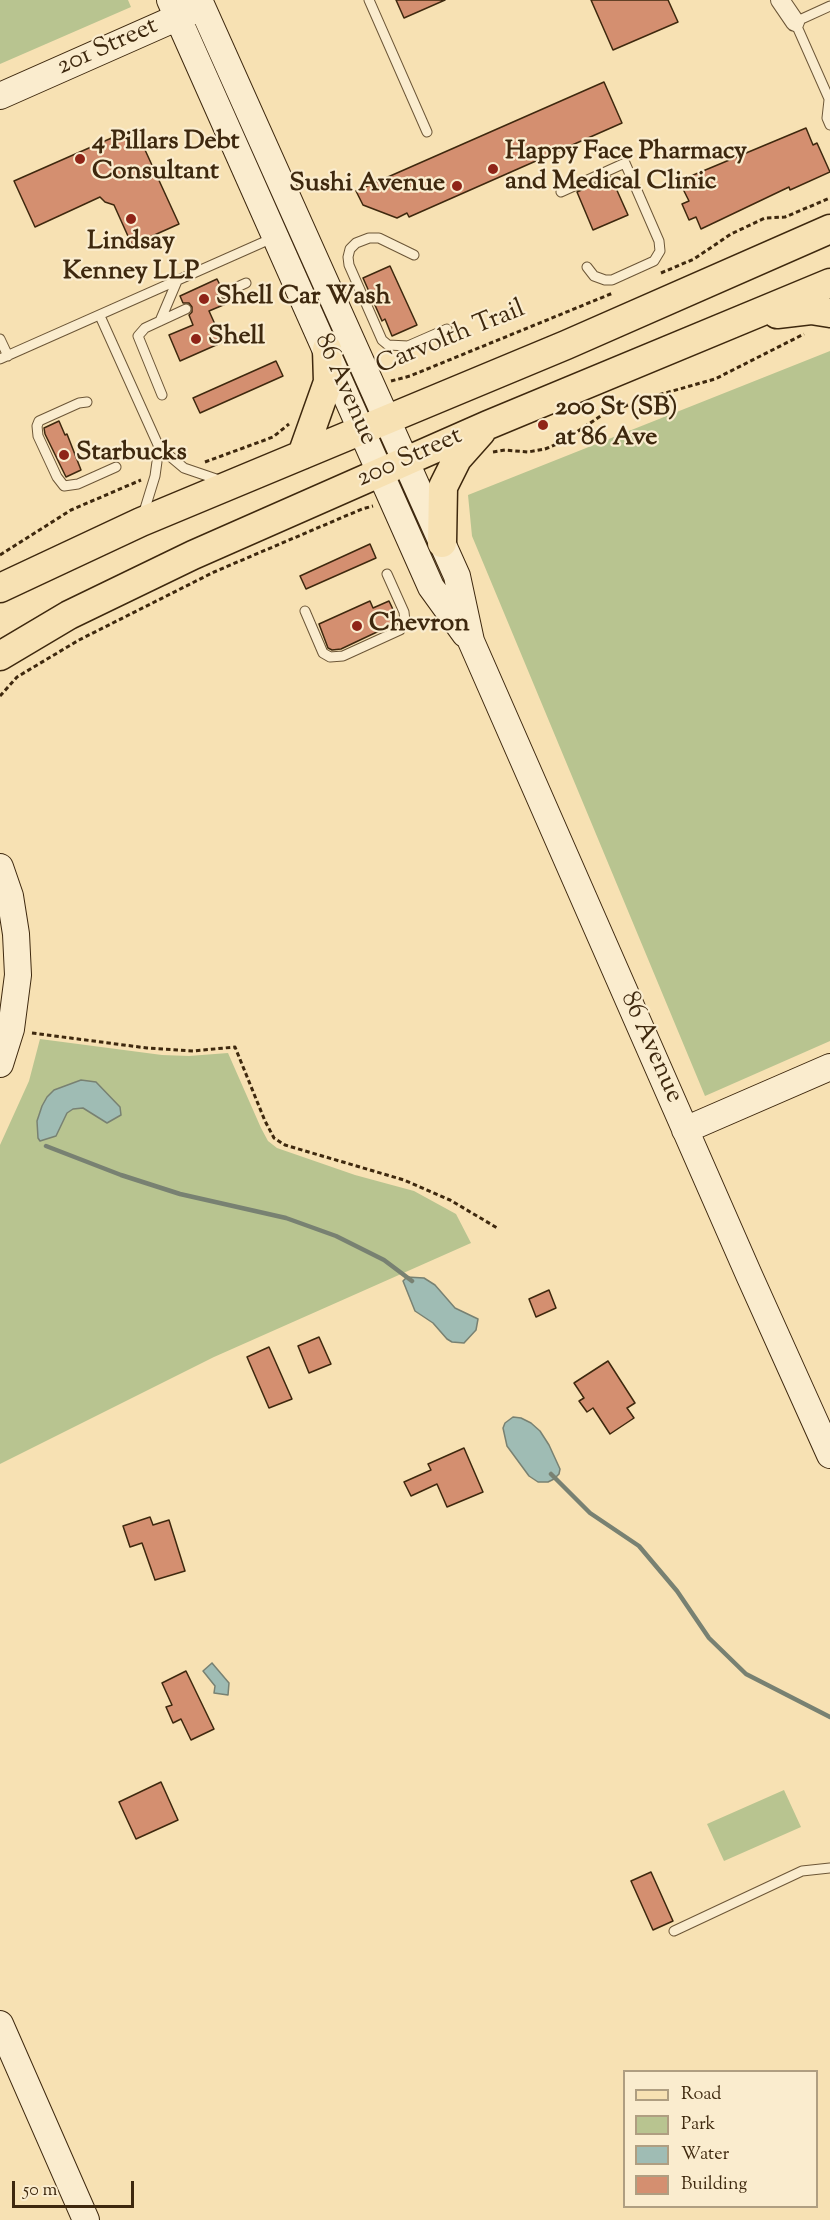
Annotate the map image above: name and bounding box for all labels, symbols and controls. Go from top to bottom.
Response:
street label: 201 Street [53,12,163,84]
place label: 4 Pillars Debt Consultant [92,128,239,190]
place label: Happy Face Pharmacy and Medical Clinic [505,138,747,200]
marker: 4 Pillars Debt Consultant [73,152,87,166]
marker: Happy Face Pharmacy and Medical Clinic [486,162,500,176]
place label: Sushi Avenue [289,170,445,202]
marker: Sushi Avenue [450,179,464,193]
marker: Lindsay Kenney LLP [124,212,138,226]
place label: Lindsay Kenney LLP [63,228,199,290]
place label: Shell Car Wash [216,283,391,315]
marker: Shell Car Wash [197,292,211,306]
street label: Carvolth Trail [372,295,530,383]
place label: Shell [208,323,265,355]
street label: 86 Avenue [306,330,382,450]
marker: Shell [189,332,203,346]
place label: 200 St (SB) at 86 Ave [555,394,677,455]
marker: 200 St (SB) at 86 Ave [536,418,550,432]
street label: 200 Street [352,422,468,496]
place label: Starbucks [76,439,187,471]
marker: Starbucks [57,448,71,462]
place label: Chevron [369,610,470,642]
marker: Chevron [350,619,364,633]
street label: 86 Avenue [612,988,688,1108]
legend [623,2070,818,2208]
text: Road [681,2082,721,2108]
text: Park [681,2112,715,2138]
text: Water [681,2142,729,2168]
scale bar [15,2169,136,2207]
text: Building [681,2172,747,2198]
text: 50 m [23,2178,57,2204]

